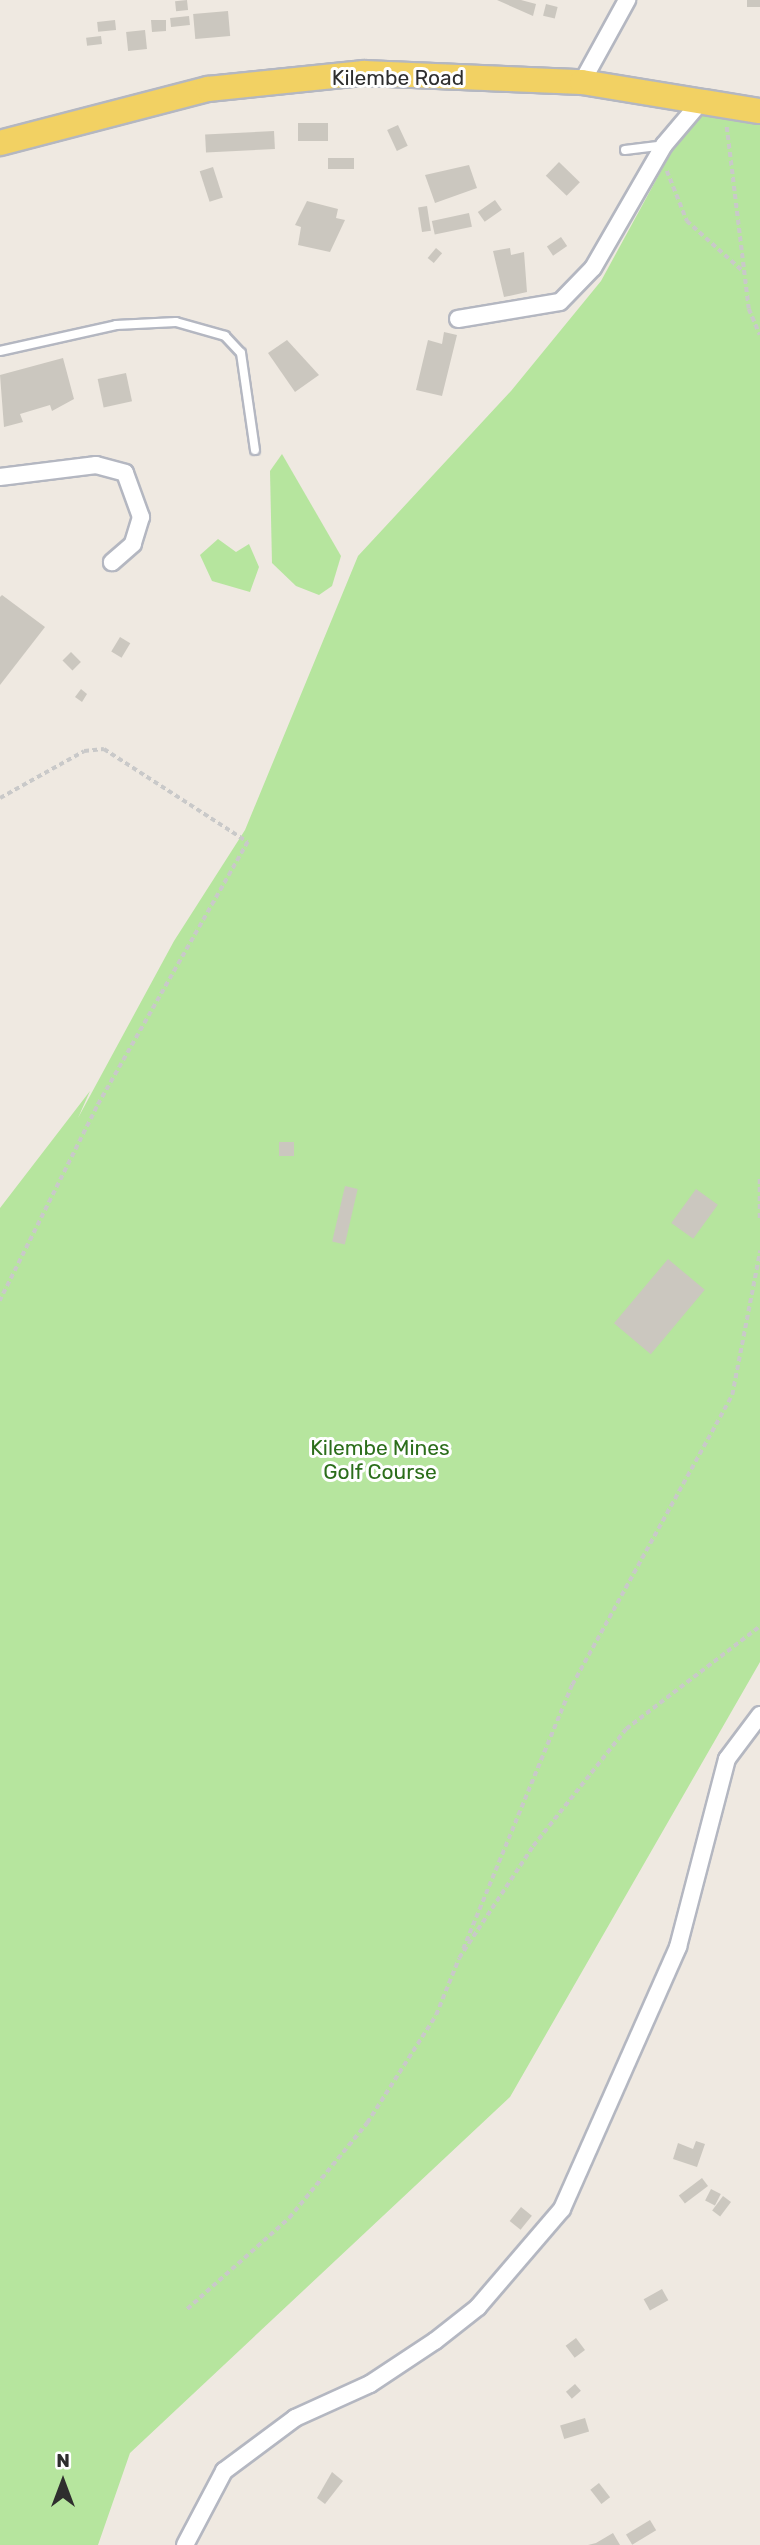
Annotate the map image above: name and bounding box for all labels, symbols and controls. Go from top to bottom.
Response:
street label: Kilembe Road [332,65,464,91]
park label: Kilembe Mines Golf Course [310,1435,450,1485]
north arrow [28,2447,98,2517]
text: N [56,2449,70,2472]

